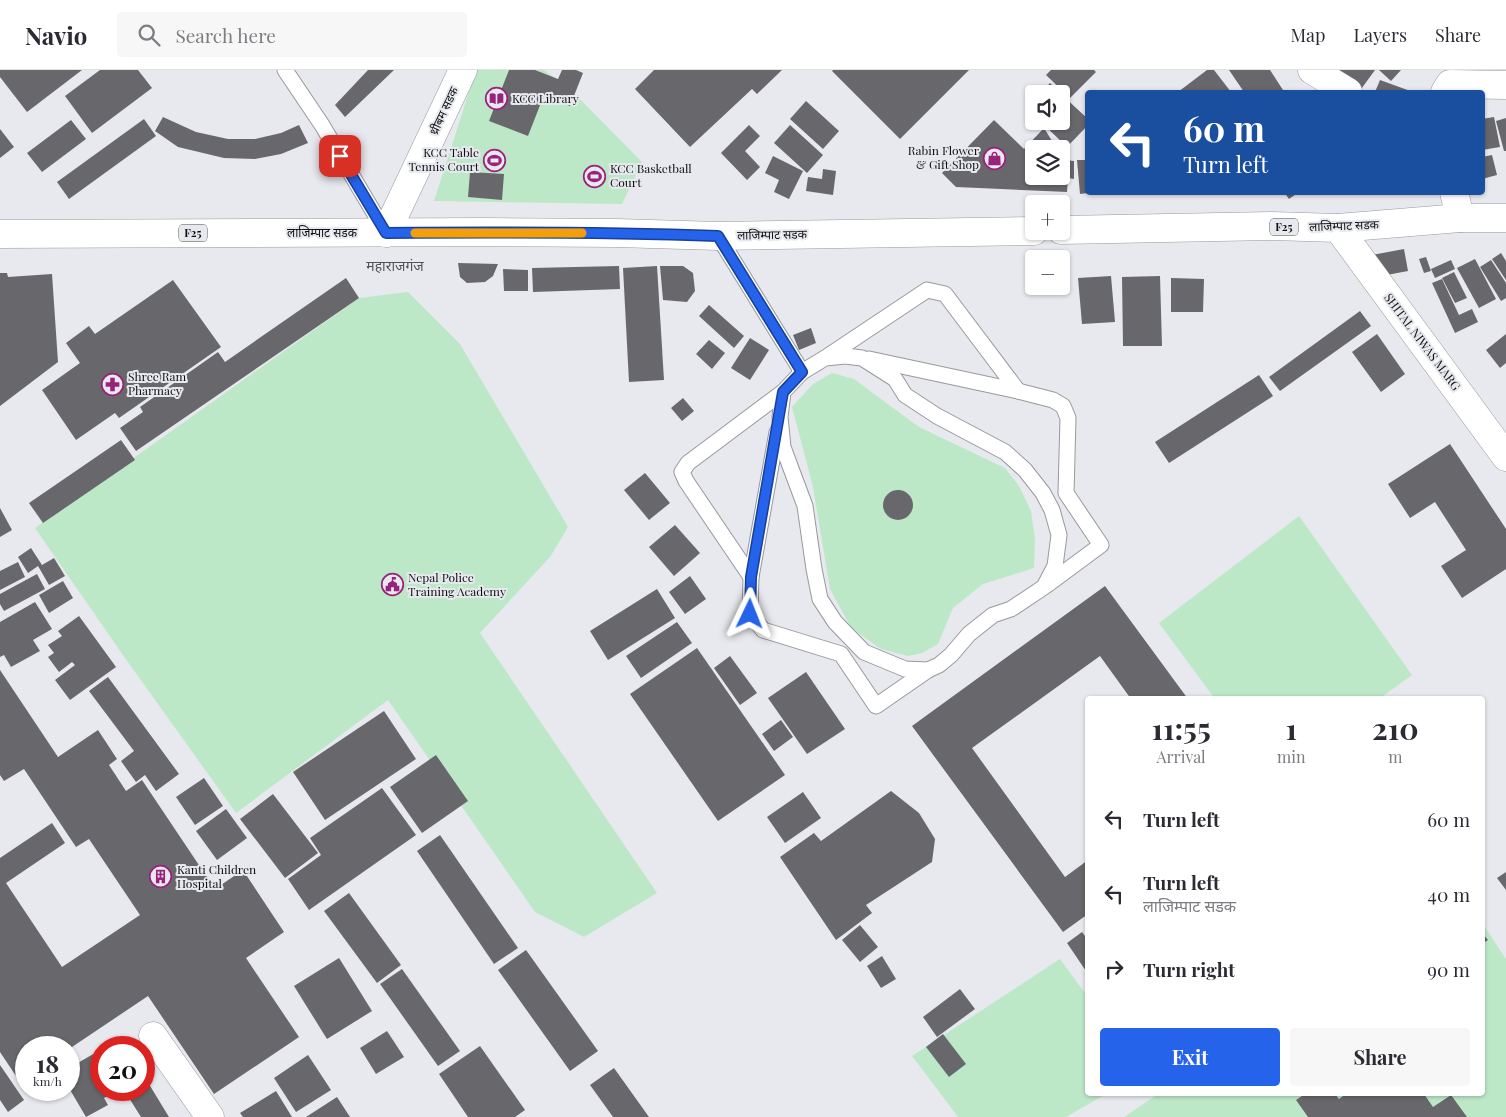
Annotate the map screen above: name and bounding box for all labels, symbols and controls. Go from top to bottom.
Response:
search box [117,12,467,57]
text: Navio [25,19,87,51]
icon: search [135,21,163,49]
text: Search here [175,22,276,48]
text: Map [1290,23,1325,47]
text: Layers [1353,23,1407,47]
text: Share [1435,23,1481,47]
street label: थ्रीबम सडक [425,83,462,137]
map controls [1025,85,1070,295]
button: sound [1025,85,1070,130]
library icon: KCC Library [484,87,508,111]
place label: KCC Library [512,90,579,106]
text: 60 m [1183,104,1265,151]
icon: left [1100,110,1165,175]
pin [319,135,361,177]
button: layers [1025,140,1070,185]
icon: arrive [326,142,354,170]
place label: Rabin Flower & Gift Shop [908,142,980,172]
place label: KCC Table Tennis Court [408,144,480,174]
shop icon: Rabin Flower & Gift Shop [983,146,1007,170]
sports icon: KCC Table Tennis Court [483,148,507,172]
text: Turn left [1183,149,1268,179]
place label: KCC Basketball Court [610,160,692,190]
sports icon: KCC Basketball Court [582,164,606,188]
button: + [1025,195,1070,240]
street label: लाजिम्पाट सडक [1309,216,1380,234]
road number: F25 [1270,218,1298,236]
road number: F25 [179,224,207,242]
street label: लाजिम्पाट सडक [287,224,358,240]
street label: लाजिम्पाट सडक [737,225,808,243]
button: − [1025,250,1070,295]
district label: महाराजगंज [366,256,424,275]
street label: SHITAL NIWAS MARG [1381,290,1465,394]
place label: Shree Ram Pharmacy [128,368,187,398]
pharmacy icon: Shree Ram Pharmacy [100,372,124,396]
place label: Nepal Police Training Academy [408,569,506,599]
public building icon: Nepal Police Training Academy [380,573,404,597]
position arrow [723,587,775,639]
text: 11:55 [1151,708,1211,748]
text: 1 [1286,708,1297,748]
text: 210 [1372,708,1419,748]
text: Arrival [1156,746,1206,767]
text: min [1277,746,1306,767]
text: m [1388,746,1402,767]
icon: left [1100,805,1128,833]
text: Turn left [1143,806,1220,832]
text: 60 m [1427,806,1470,832]
place label: Kanti Children Hospital [177,861,256,891]
building icon: Kanti Children Hospital [149,865,173,889]
text: Turn left [1143,869,1220,895]
icon: left [1100,880,1128,908]
text: 40 m [1428,881,1470,907]
text: लाजिम्पाट सडक [1143,895,1236,916]
icon: right [1100,955,1128,983]
text: Turn right [1143,956,1235,982]
text: 90 m [1427,956,1470,982]
button: Exit [1100,1028,1280,1086]
button: Share [1290,1028,1470,1086]
speed limit sign: 20 [90,1036,155,1101]
text: 18 [36,1046,59,1079]
text: km/h [33,1073,62,1089]

